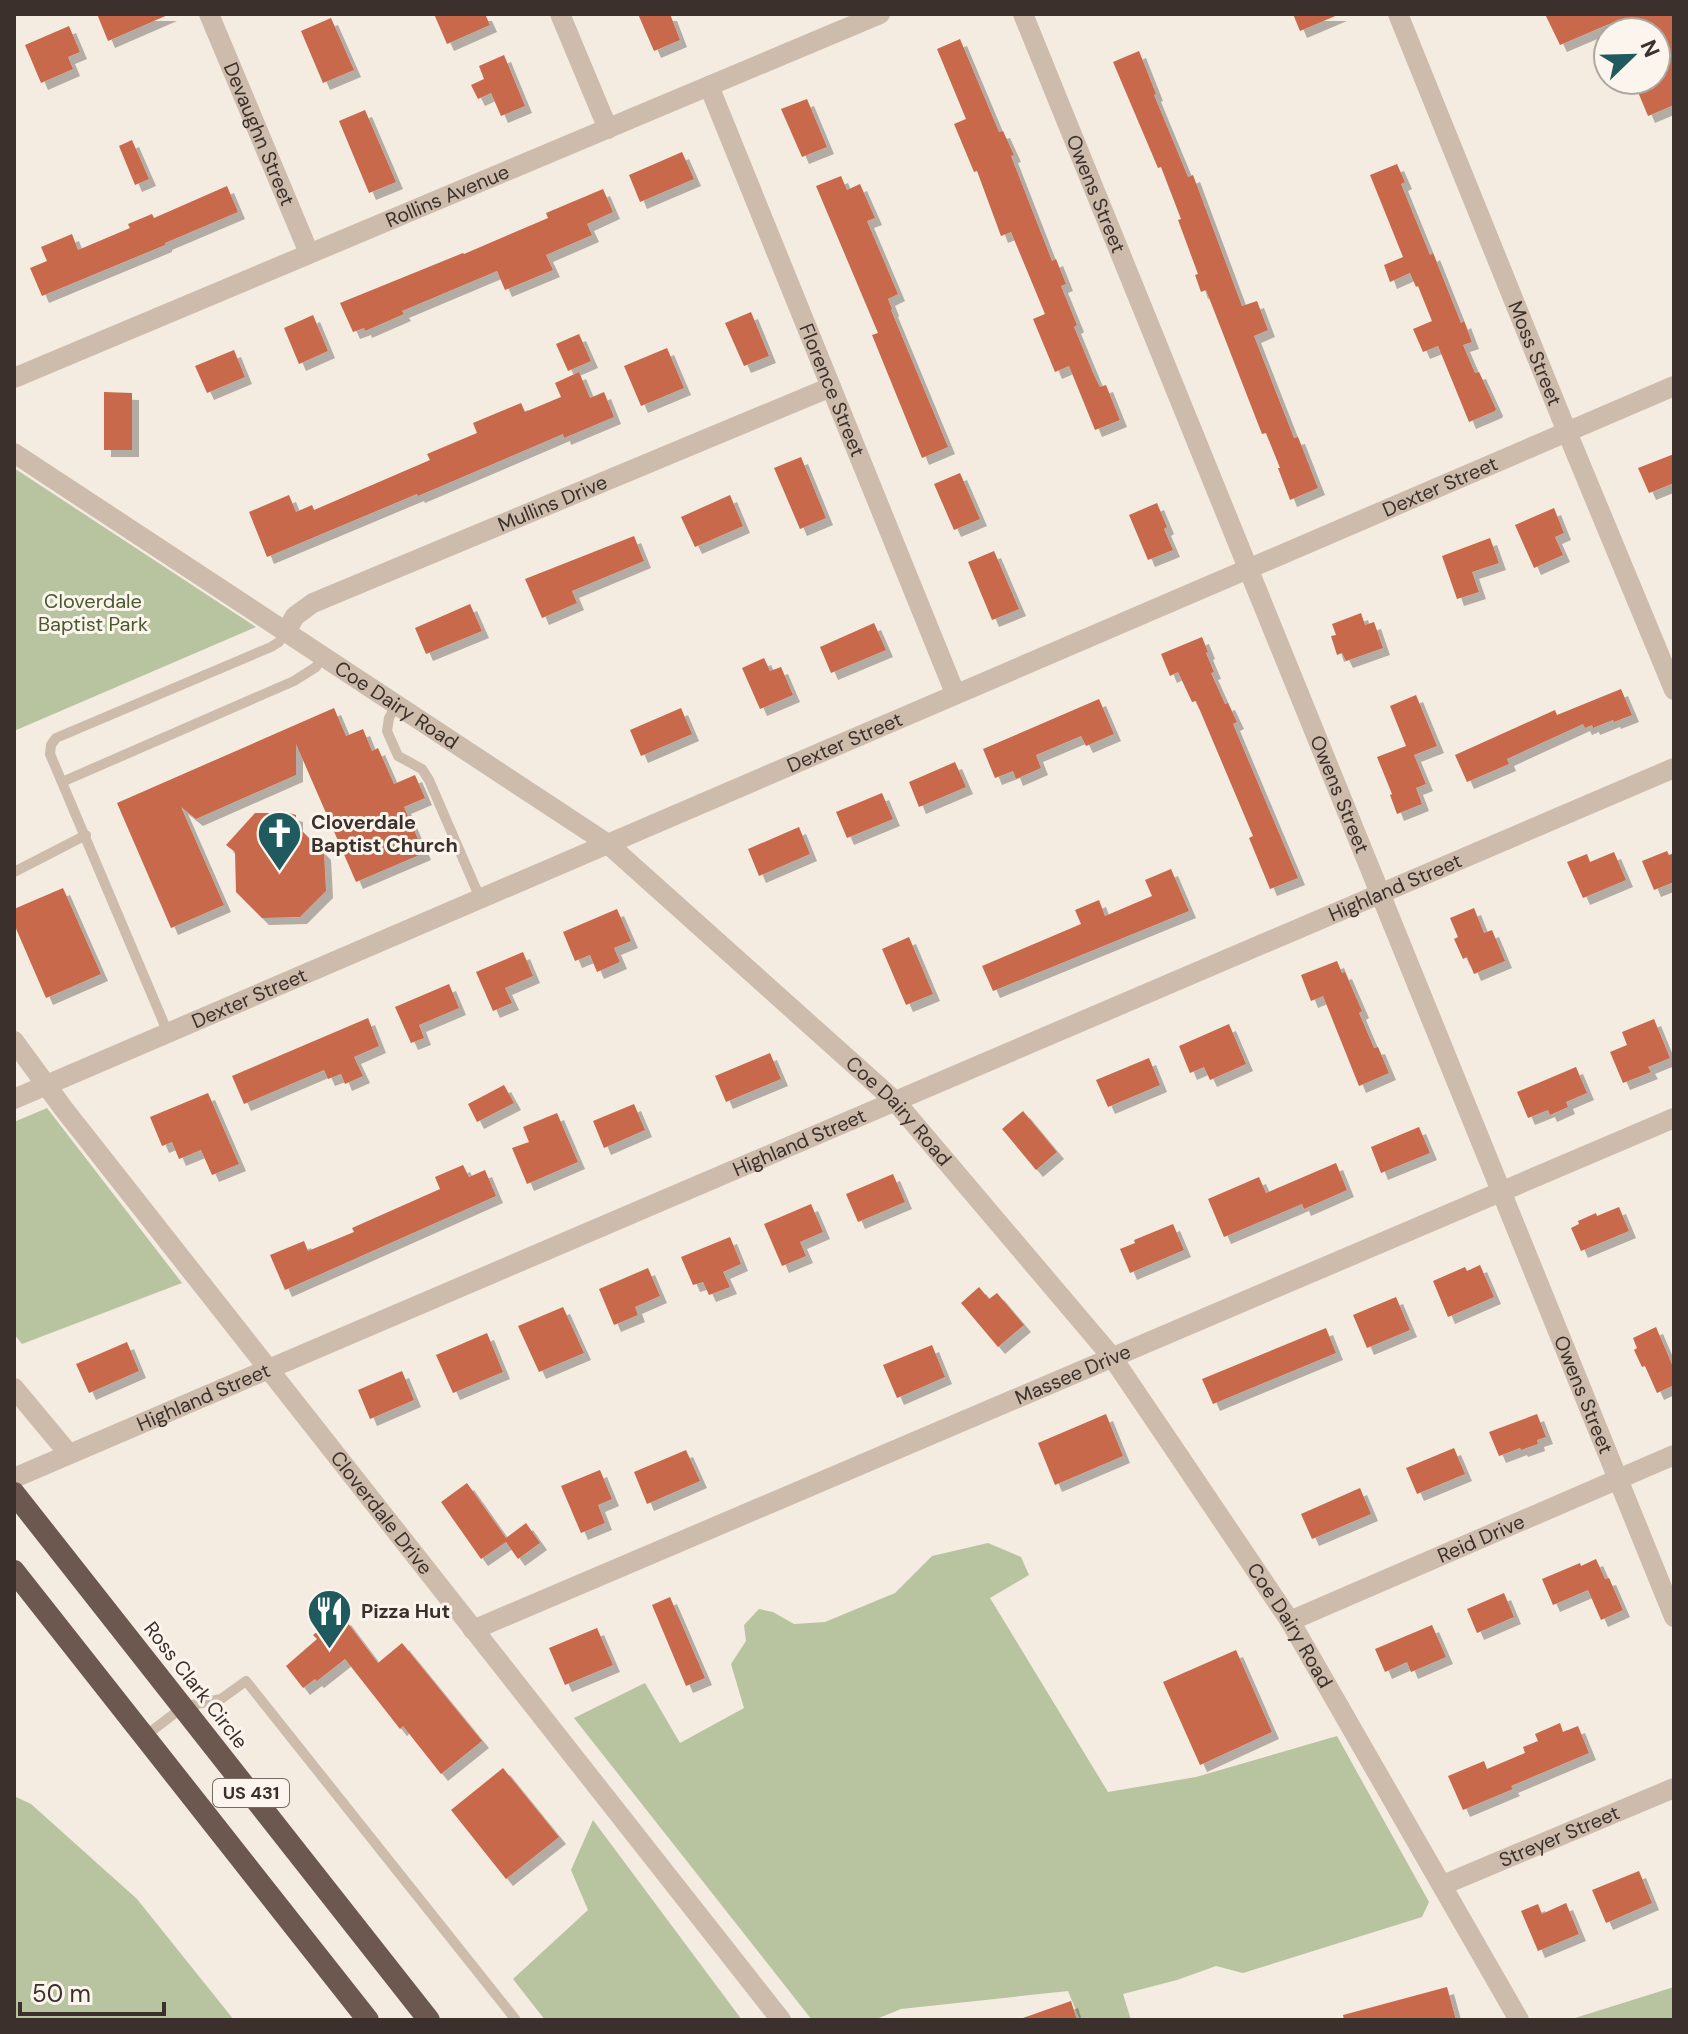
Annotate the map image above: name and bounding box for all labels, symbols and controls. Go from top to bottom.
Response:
north arrow [1592,16,1672,96]
text: N [1633,35,1666,61]
street label: Devaughn Street [218,58,301,210]
street label: Owens Street [1060,131,1132,257]
street label: Rollins Avenue [382,158,513,233]
street label: Moss Street [1502,297,1568,410]
street label: Florence Street [794,319,871,461]
street label: Dexter Street [1378,450,1502,523]
street label: Mullins Drive [494,469,611,538]
park label: Cloverdale Baptist Park [38,588,148,637]
street label: Coe Dairy Road [330,655,463,755]
street label: Dexter Street [783,706,906,778]
street label: Owens Street [1304,731,1376,857]
place label: Cloverdale Baptist Church [311,809,458,858]
church icon: Cloverdale Baptist Church [256,810,304,873]
street label: Highland Street [1324,847,1466,927]
street label: Dexter Street [188,962,311,1034]
street label: Coe Dairy Road [840,1050,957,1171]
street label: Highland Street [729,1102,870,1182]
street label: Owens Street [1548,1332,1619,1458]
street label: Massee Drive [1011,1338,1135,1410]
street label: Highland Street [133,1357,274,1437]
street label: Cloverdale Drive [325,1445,438,1580]
street label: Reid Drive [1433,1508,1529,1569]
street label: Coe Dairy Road [1241,1557,1339,1693]
restaurant icon: Pizza Hut [306,1587,354,1650]
place label: Pizza Hut [361,1598,450,1624]
street label: Ross Clark Circle [138,1616,254,1754]
road number: US 431 [213,1779,289,1807]
street label: Streyer Street [1495,1799,1624,1873]
scale bar [20,1966,164,2016]
text: 50 m [32,1978,91,2009]

